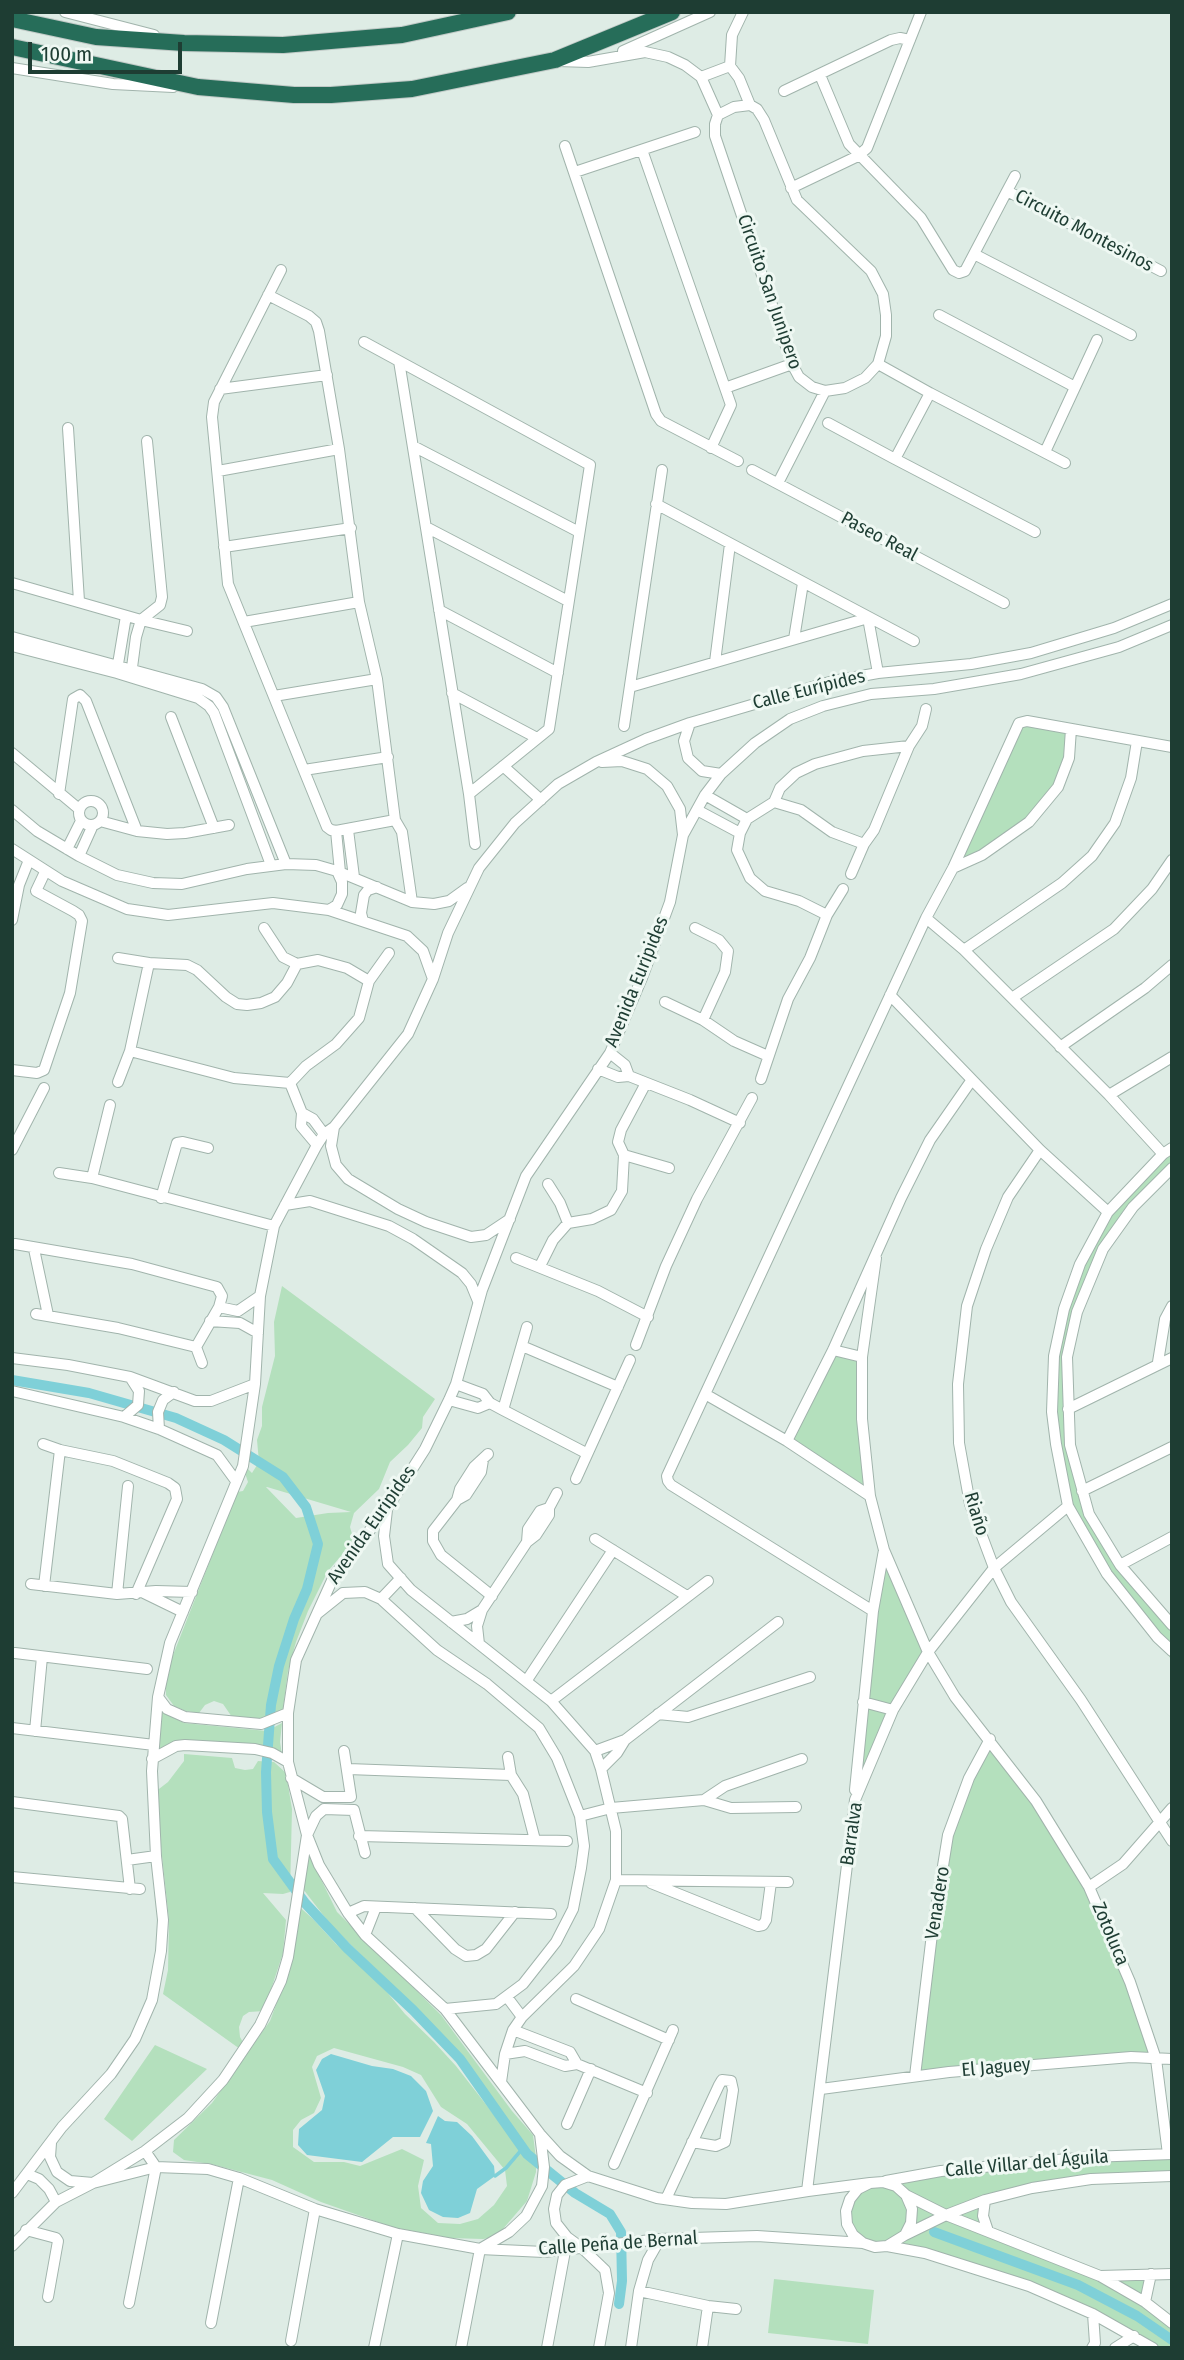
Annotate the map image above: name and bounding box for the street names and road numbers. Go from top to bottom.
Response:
street label: Circuito Montesinos [1011,185,1157,277]
street label: Circuito San Junipero [732,212,806,372]
street label: Paseo Real [837,507,921,567]
street label: Calle Eurípides [750,665,868,715]
street label: Avenida Euripides [600,913,674,1051]
street label: Avenida Euripides [323,1461,421,1589]
street label: Riaño [959,1489,993,1539]
street label: Barralva [836,1801,868,1867]
street label: Venadero [921,1865,955,1941]
street label: Zotoluca [1086,1899,1134,1969]
street label: El Jaguey [961,2054,1031,2082]
street label: Calle Villar del Águila [944,2146,1110,2182]
street label: Calle Peña de Bernal [538,2227,698,2261]

